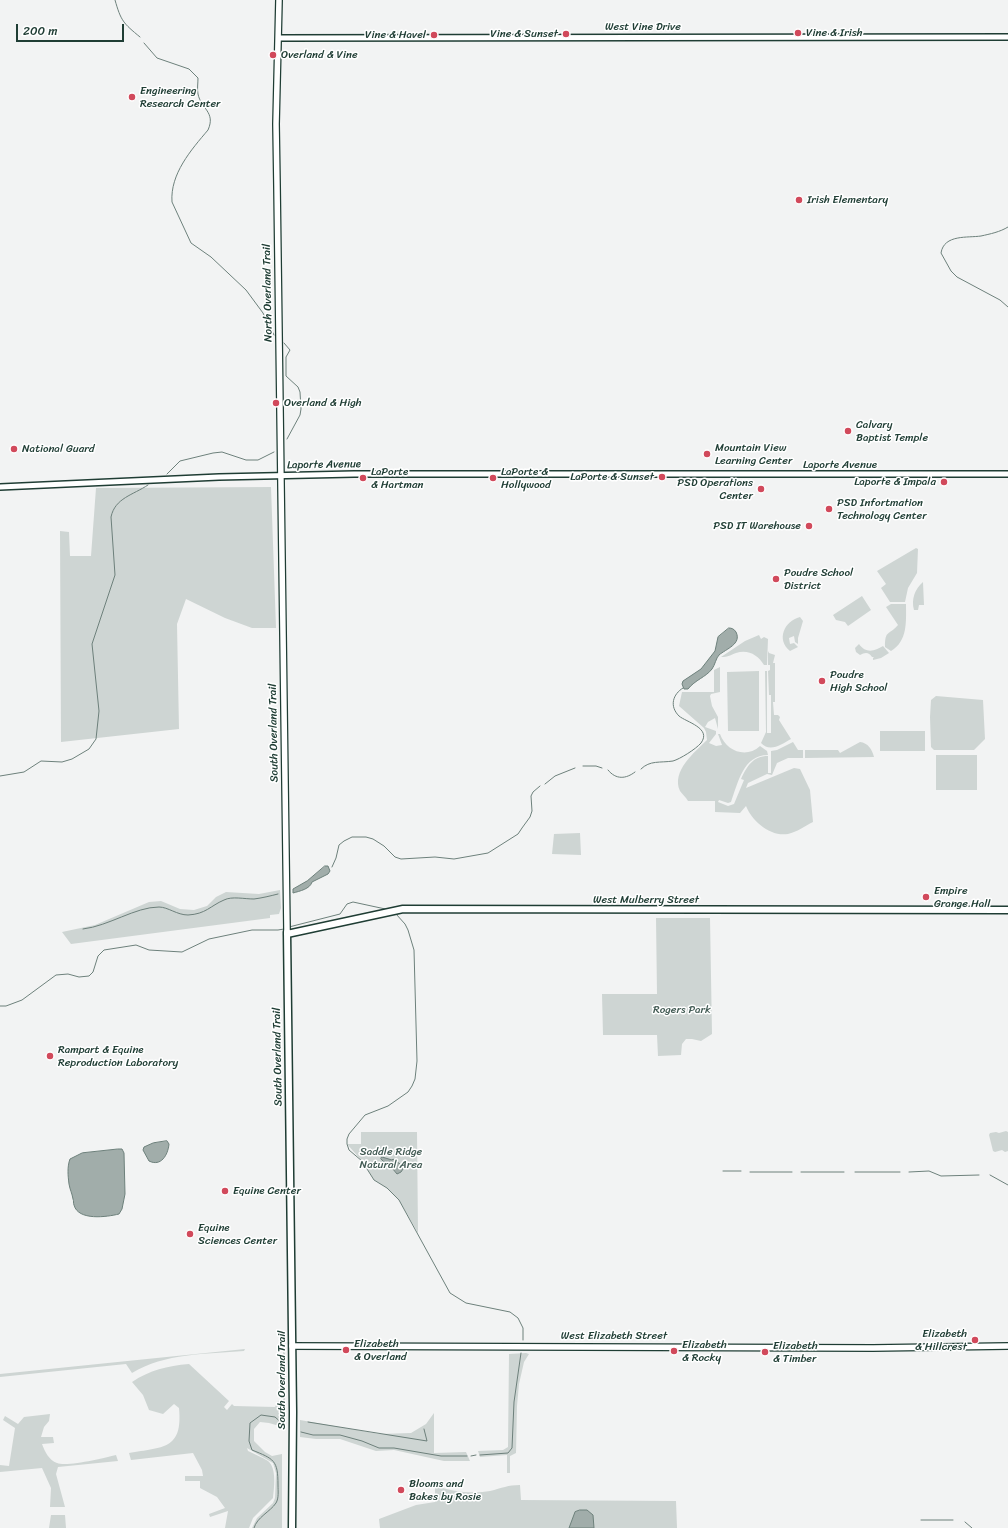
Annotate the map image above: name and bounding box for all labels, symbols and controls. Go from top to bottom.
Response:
scale bar [18,16,126,42]
text: 200 m [23,20,57,42]
street label: West Vine Drive [605,20,681,34]
place label: Vine & Irish [806,26,863,40]
place label: Vine & Sunset [490,27,558,41]
place label: Vine & Havel [365,28,426,42]
marker: Vine & Irish [793,28,803,38]
marker: Vine & Sunset [561,29,571,39]
marker: Vine & Havel [429,30,439,40]
place label: Overland & Vine [281,48,358,62]
marker: Overland & Vine [268,50,278,60]
place label: Engineering Research Center [140,84,221,110]
marker: Engineering Research Center [127,92,137,102]
place label: Irish Elementary [807,193,888,207]
marker: Irish Elementary [794,195,804,205]
street label: North Overland Trail [261,244,275,342]
place label: Overland & High [284,396,362,410]
marker: Overland & High [271,398,281,408]
place label: Calvary Baptist Temple [856,418,928,444]
marker: Calvary Baptist Temple [843,426,853,436]
place label: Mountain View Learning Center [715,441,793,467]
place label: National Guard [22,442,94,456]
marker: National Guard [9,444,19,454]
marker: Mountain View Learning Center [702,449,712,459]
street label: Laporte Avenue [287,458,361,472]
street label: Laporte Avenue [803,458,877,472]
place label: LaPorte & Hartman [371,465,423,491]
place label: LaPorte & Hollywood [501,465,551,491]
place label: LaPorte & Sunset [570,470,654,484]
marker: LaPorte & Sunset [657,472,667,482]
marker: LaPorte & Hartman [358,473,368,483]
marker: LaPorte & Hollywood [488,473,498,483]
place label: Laporte & Impala [854,475,936,489]
place label: PSD Operations Center [677,476,753,502]
marker: Laporte & Impala [939,477,949,487]
marker: PSD Operations Center [756,484,766,494]
place label: PSD Infortmation Technology Center [837,496,927,522]
marker: PSD Infortmation Technology Center [824,504,834,514]
place label: PSD IT Warehouse [713,519,801,533]
marker: PSD IT Warehouse [804,521,814,531]
place label: Poudre School District [784,566,853,592]
marker: Poudre School District [771,574,781,584]
place label: Poudre High School [830,668,887,694]
marker: Poudre High School [817,676,827,686]
street label: South Overland Trail [267,683,281,783]
place label: Empire Grange Hall [934,884,990,910]
marker: Empire Grange Hall [921,892,931,902]
street label: West Mulberry Street [593,893,699,907]
park label: Rogers Park [653,1003,711,1017]
street label: South Overland Trail [271,1007,285,1107]
place label: Rampart & Equine Reproduction Laboratory [58,1043,178,1069]
marker: Rampart & Equine Reproduction Laboratory [45,1051,55,1061]
park label: Saddle Ridge Natural Area [360,1145,422,1171]
place label: Equine Center [233,1184,301,1198]
marker: Equine Center [220,1186,230,1196]
place label: Equine Sciences Center [198,1221,277,1247]
marker: Equine Sciences Center [185,1229,195,1239]
place label: Elizabeth & Hillcrest [915,1327,967,1353]
street label: West Elizabeth Street [561,1329,667,1343]
street label: South Overland Trail [275,1331,289,1429]
marker: Elizabeth & Hillcrest [970,1335,980,1345]
place label: Elizabeth & Overland [354,1337,407,1363]
place label: Elizabeth & Rocky [682,1338,727,1364]
place label: Elizabeth & Timber [773,1339,818,1365]
marker: Elizabeth & Overland [341,1345,351,1355]
marker: Elizabeth & Rocky [669,1346,679,1356]
marker: Elizabeth & Timber [760,1347,770,1357]
place label: Blooms and Bakes by Rosie [409,1477,481,1503]
marker: Blooms and Bakes by Rosie [396,1485,406,1495]

